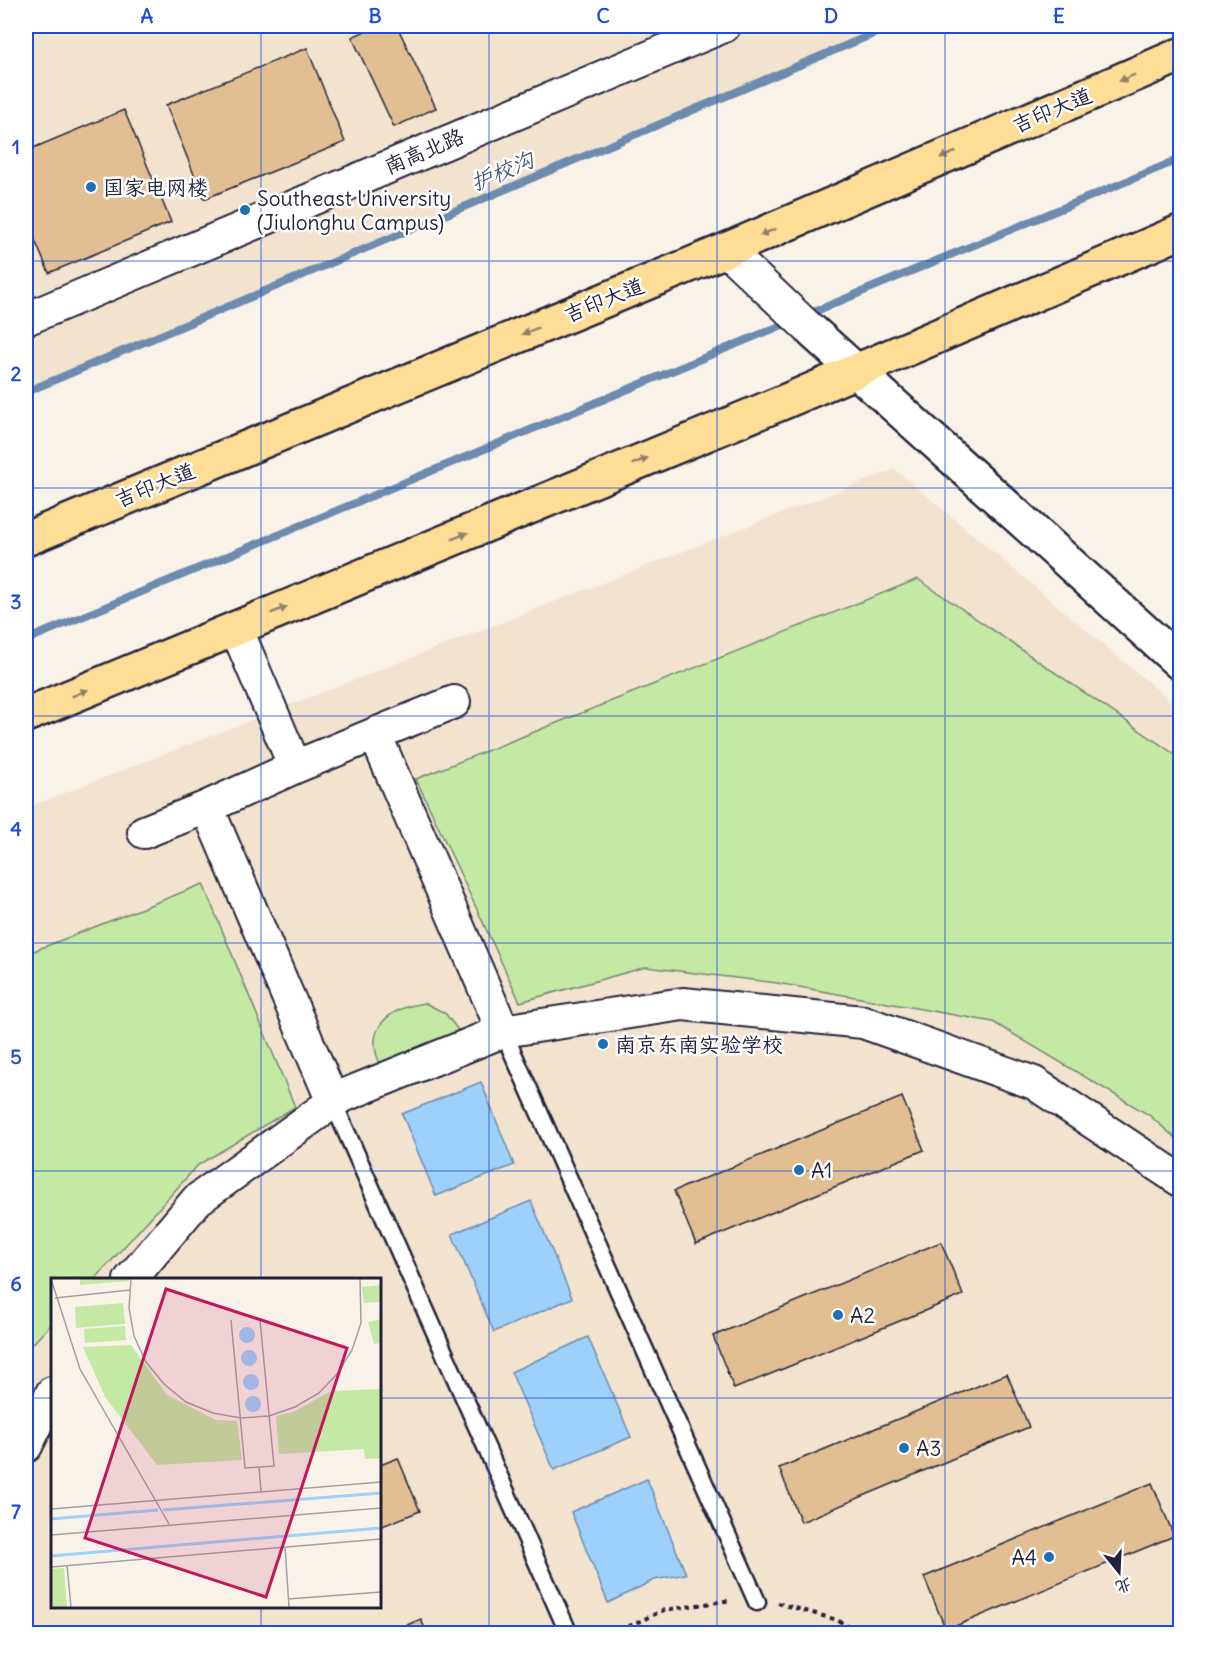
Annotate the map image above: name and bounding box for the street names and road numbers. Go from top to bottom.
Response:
street label: 吉印大道 [1008,81,1096,139]
street label: 南高北路 [380,122,468,180]
street label: 吉印大道 [560,272,648,328]
street label: 吉印大道 [111,457,199,513]

